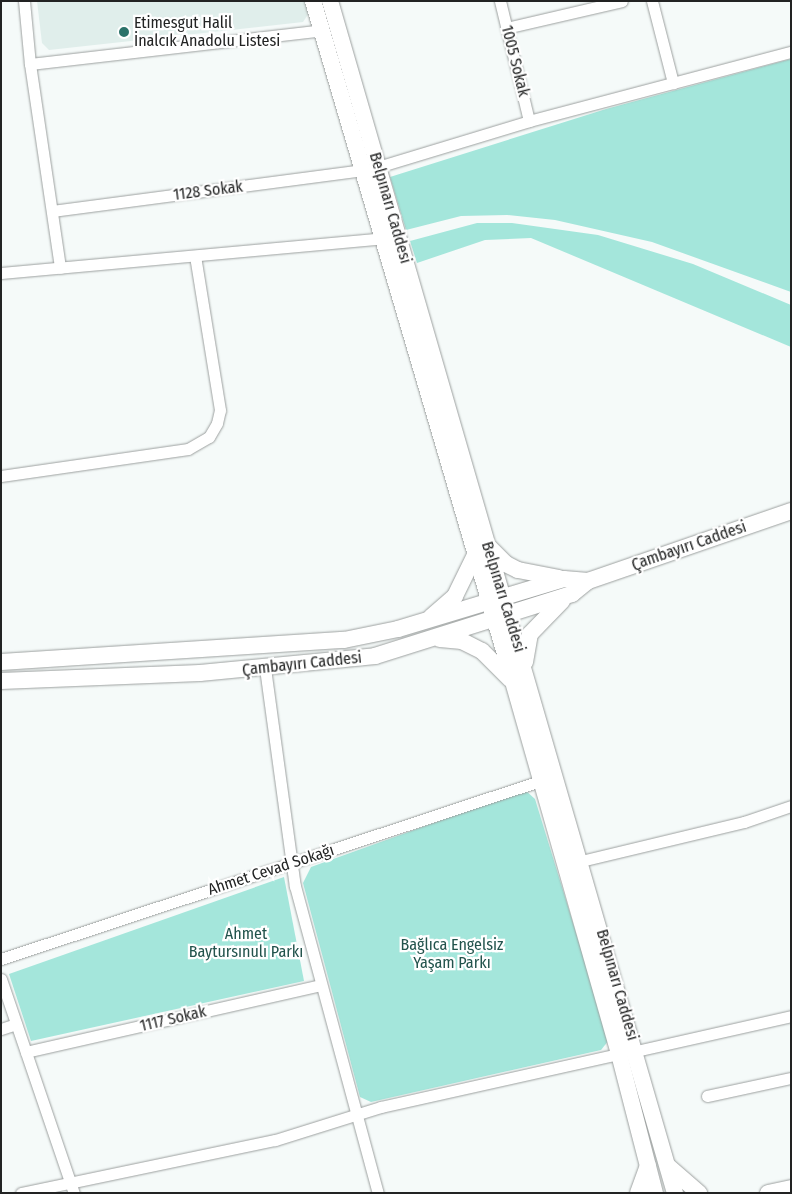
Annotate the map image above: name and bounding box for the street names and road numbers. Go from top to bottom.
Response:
street label: 1005 Sokak [497,23,533,99]
street label: Belpınarı Caddesi [365,150,415,266]
street label: 1128 Sokak [172,177,244,205]
street label: Çambayırı Caddesi [629,517,749,575]
street label: Belpınarı Caddesi [477,539,529,655]
street label: Çambayırı Caddesi [241,648,363,680]
street label: Ahmet Cevad Sokağı [205,841,337,899]
street label: Belpınarı Caddesi [592,927,642,1043]
street label: 1117 Sokak [138,1002,208,1036]

